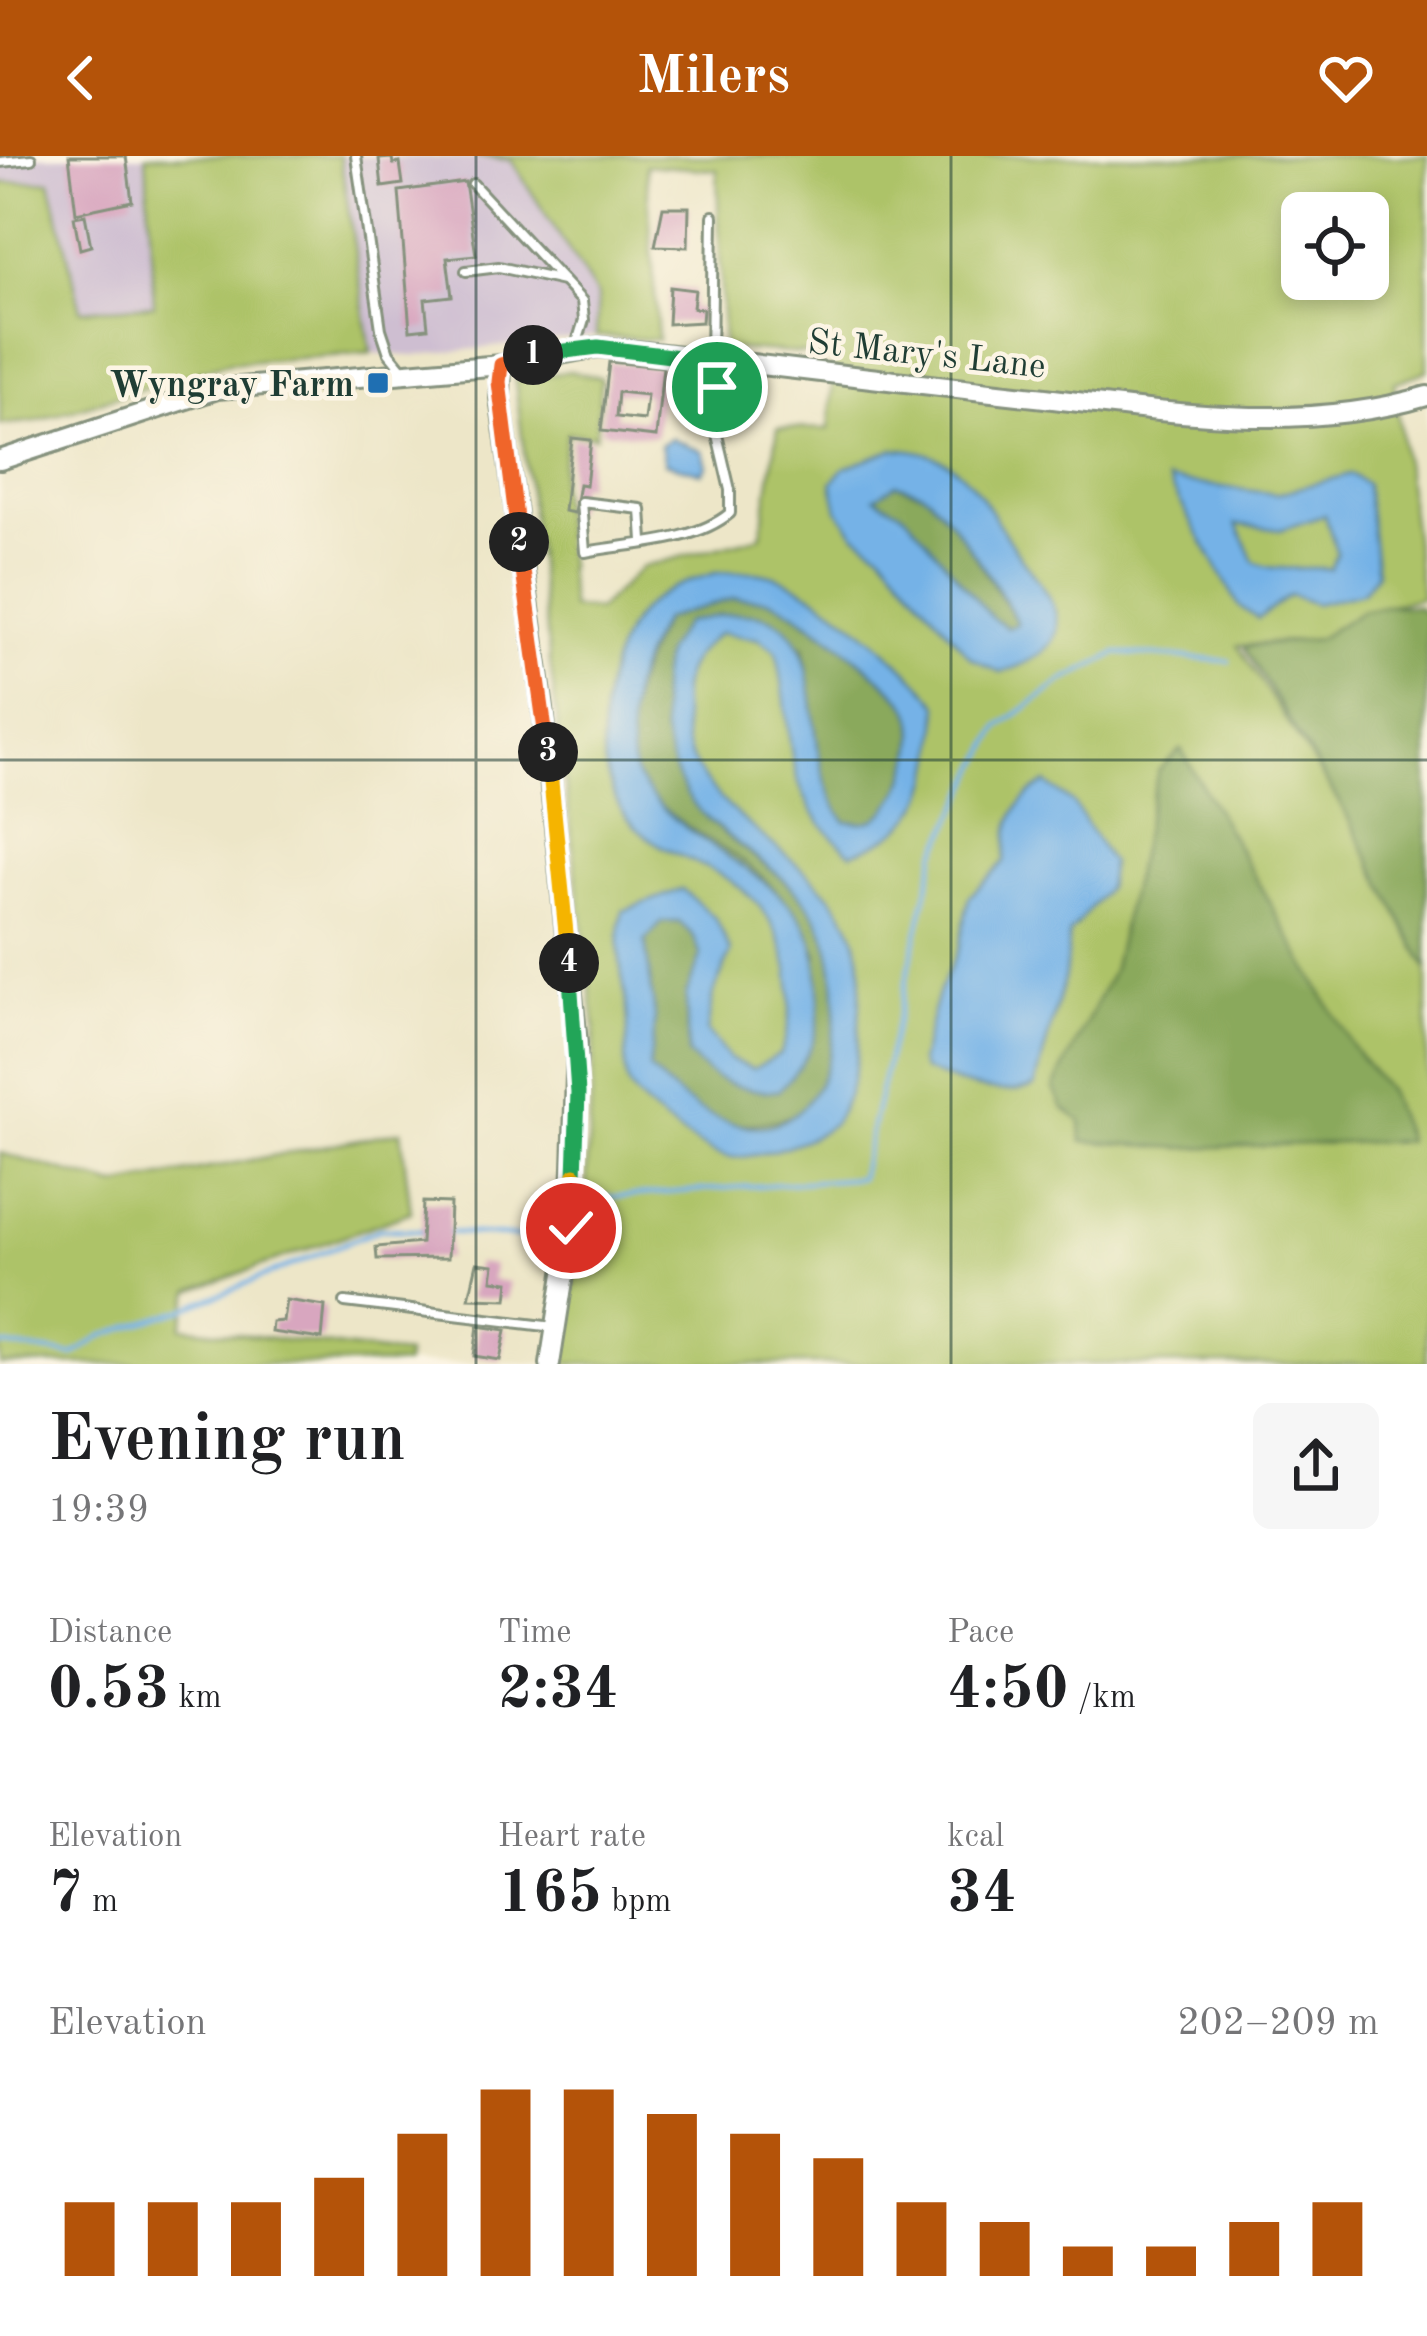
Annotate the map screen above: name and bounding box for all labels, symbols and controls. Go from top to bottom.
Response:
icon: back [48,45,114,111]
icon: heart [1313,45,1379,111]
text: Milers [637,51,790,105]
map controls [1281,192,1389,300]
button: locate [1281,192,1389,300]
pin: 1 [503,325,563,385]
street label: St Mary's Lane [806,326,1047,386]
pin [666,336,768,438]
text: 1 [523,338,543,371]
icon: arrive [684,354,750,420]
place label: Wyngray Farm [109,369,354,405]
marker: Wyngray Farm [365,370,391,396]
pin: 2 [489,512,549,572]
text: 2 [509,525,529,558]
pin: 3 [518,722,578,782]
text: 3 [538,735,558,768]
pin: 4 [539,933,599,993]
text: 4 [559,946,579,979]
pin [520,1177,622,1279]
icon: check [538,1195,604,1261]
button: share [1253,1403,1379,1529]
text: Evening run [48,1409,406,1475]
text: 19:39 [48,1491,149,1530]
text: Distance [48,1617,172,1650]
text: Time [498,1617,572,1650]
text: Pace [947,1617,1014,1650]
text: 0.53 [48,1661,169,1721]
text: 2:34 [498,1661,619,1721]
text: 4:50 [947,1661,1069,1721]
text: km [169,1682,222,1715]
text: /km [1069,1682,1136,1715]
text: Elevation [48,1821,182,1854]
text: Heart rate [498,1821,646,1854]
text: kcal [947,1821,1004,1854]
text: 7 [48,1865,83,1925]
text: 165 [498,1865,602,1925]
text: 34 [947,1865,1017,1925]
text: m [83,1886,118,1919]
text: bpm [602,1886,672,1919]
text: Elevation [48,2004,207,2043]
text: 202–209 m [1177,2004,1379,2043]

